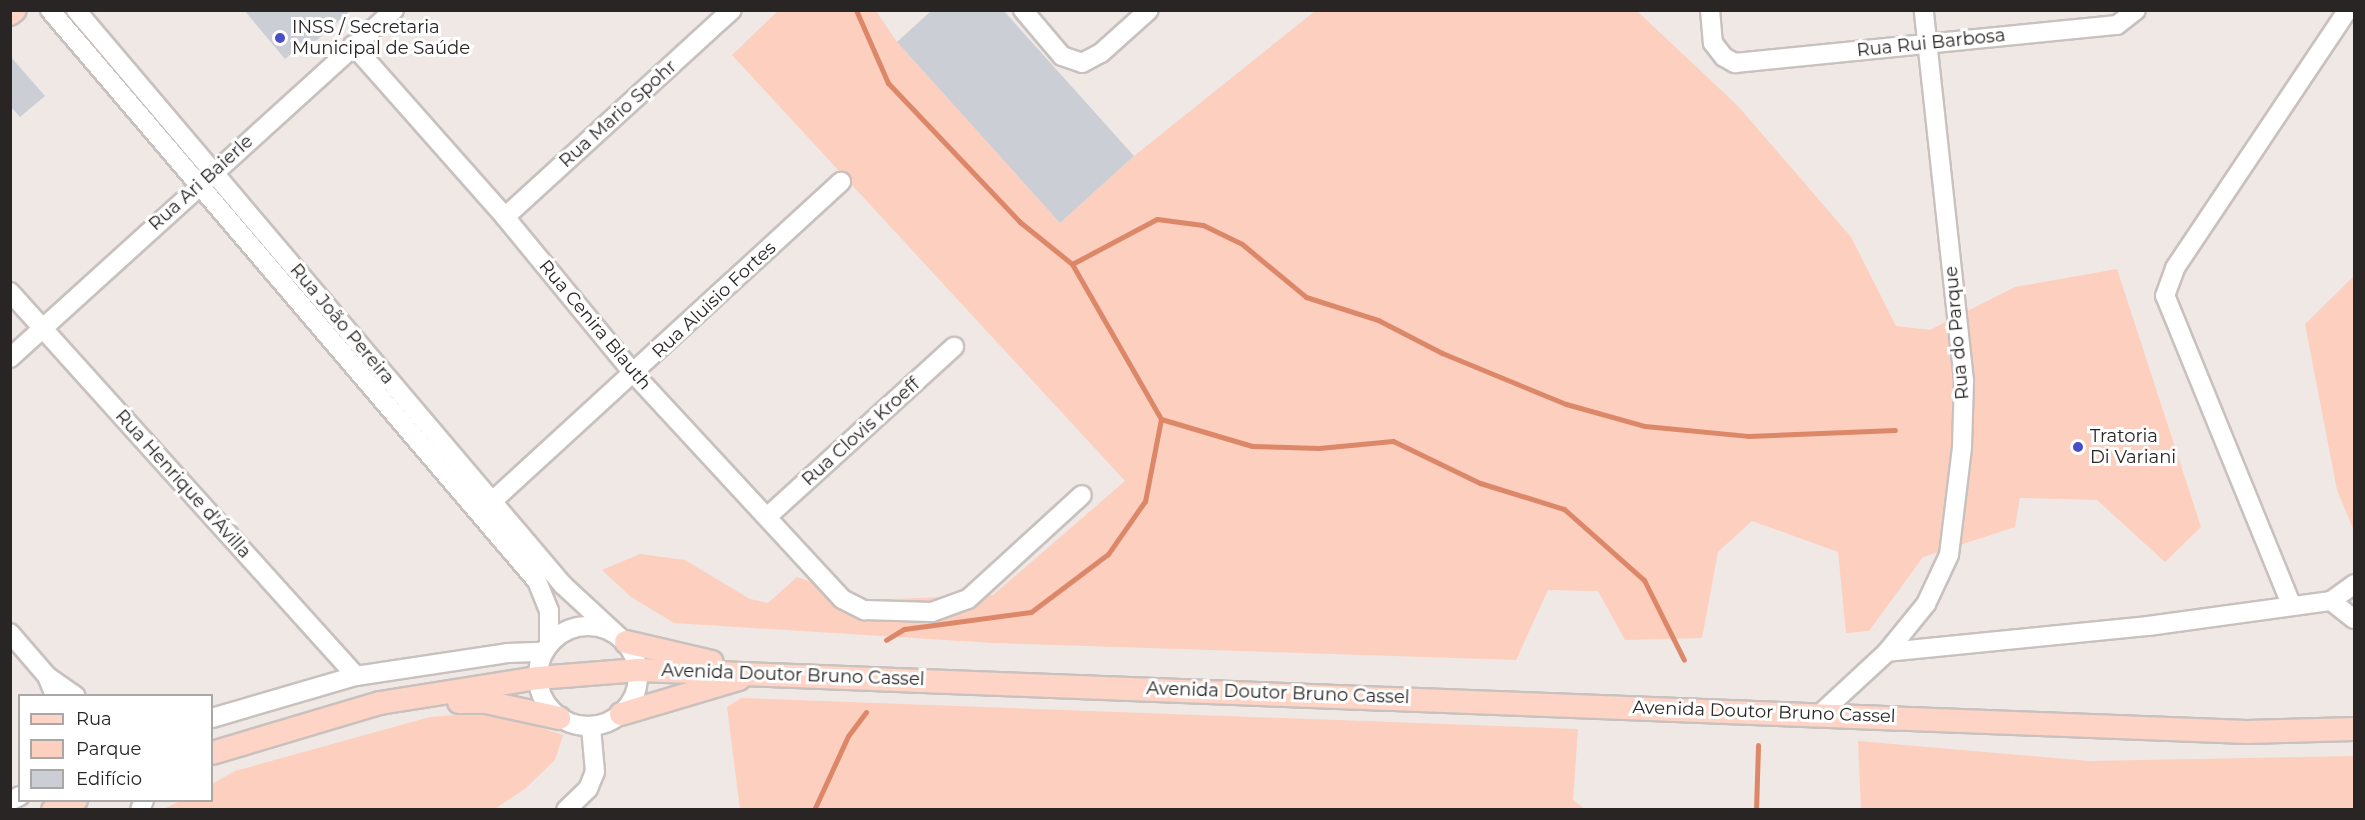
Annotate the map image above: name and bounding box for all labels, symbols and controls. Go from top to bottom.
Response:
place label: INSS / Secretaria Municipal de Saúde [292,17,470,60]
street label: Rua Rui Barbosa [1856,24,2006,62]
marker: INSS / Secretaria Municipal de Saúde [273,31,287,45]
street label: Rua Mario Spohr [555,56,681,172]
street label: Rua Ari Baierle [144,131,258,235]
street label: Rua Aluisio Fortes [648,237,780,363]
street label: Rua Cenira Blauth [534,256,656,394]
street label: Rua João Pereira [285,259,399,389]
street label: Rua do Parque [1940,265,1974,401]
street label: Rua Clovis Kroeff [798,373,924,491]
street label: Rua Henrique d'Ávilla [111,405,255,563]
place label: Tratoria Di Variani [2090,426,2176,468]
marker: Tratoria Di Variani [2071,440,2085,454]
street label: Avenida Doutor Bruno Cassel [661,660,925,690]
street label: Avenida Doutor Bruno Cassel [1146,678,1410,708]
legend [18,694,213,802]
street label: Avenida Doutor Bruno Cassel [1632,697,1896,727]
text: Rua [76,708,112,730]
text: Parque [76,738,141,760]
text: Edifício [76,768,142,790]

